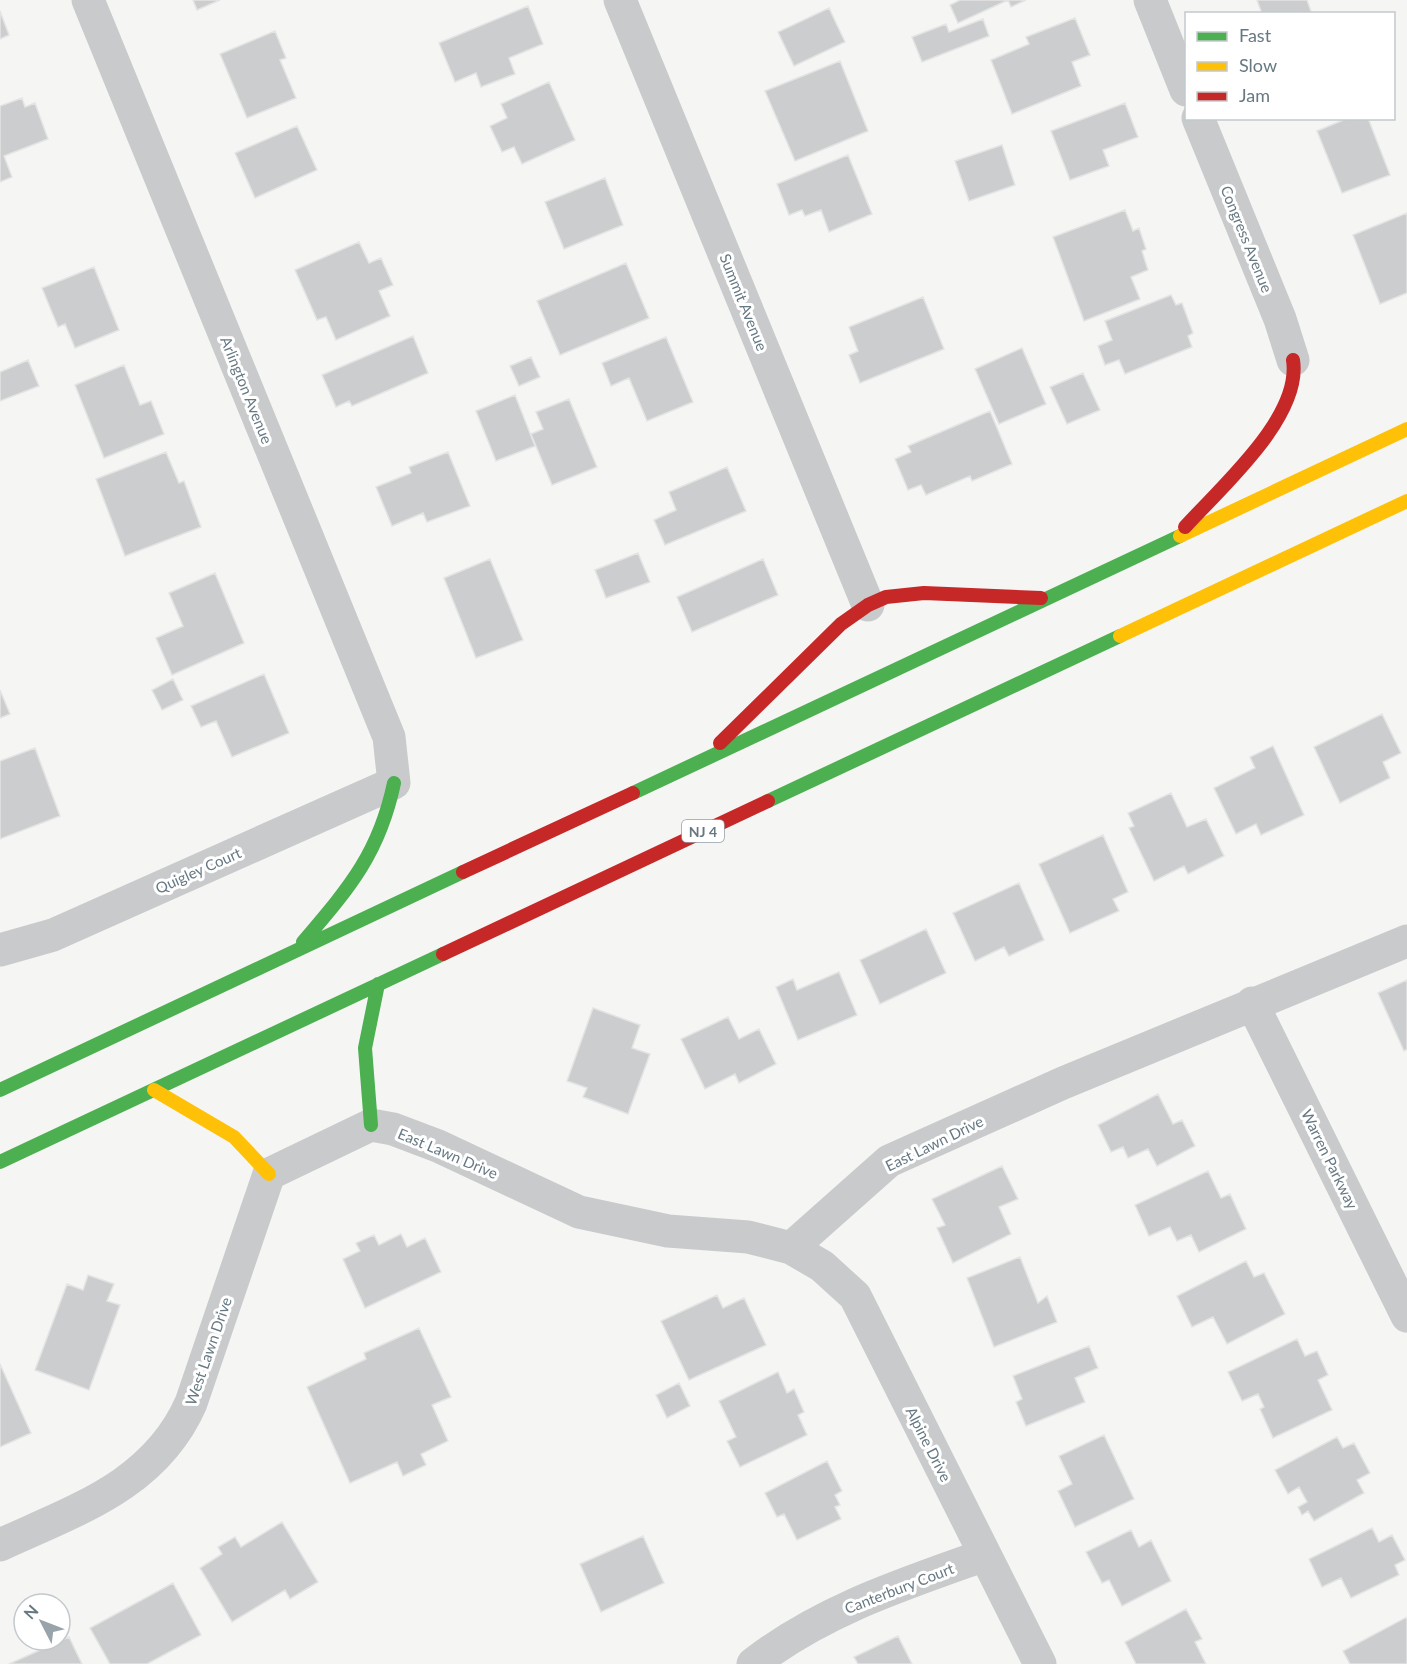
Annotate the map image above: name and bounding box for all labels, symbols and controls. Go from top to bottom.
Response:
legend [1185,12,1395,120]
text: Fast [1239,24,1272,46]
text: Slow [1239,54,1277,76]
text: Jam [1239,84,1270,106]
street label: Congress Avenue [1217,183,1277,295]
street label: Summit Avenue [716,251,772,353]
street label: Arlington Avenue [217,334,277,446]
road number: NJ 4 [682,820,724,842]
street label: Quigley Court [152,843,244,897]
street label: Warren Parkway [1298,1106,1362,1212]
street label: East Lawn Drive [882,1112,986,1174]
street label: East Lawn Drive [395,1124,501,1182]
street label: West Lawn Drive [181,1294,235,1407]
street label: Alpine Drive [902,1404,956,1484]
street label: Canterbury Court [842,1559,957,1617]
north arrow [12,1592,72,1652]
text: N [19,1601,42,1623]

